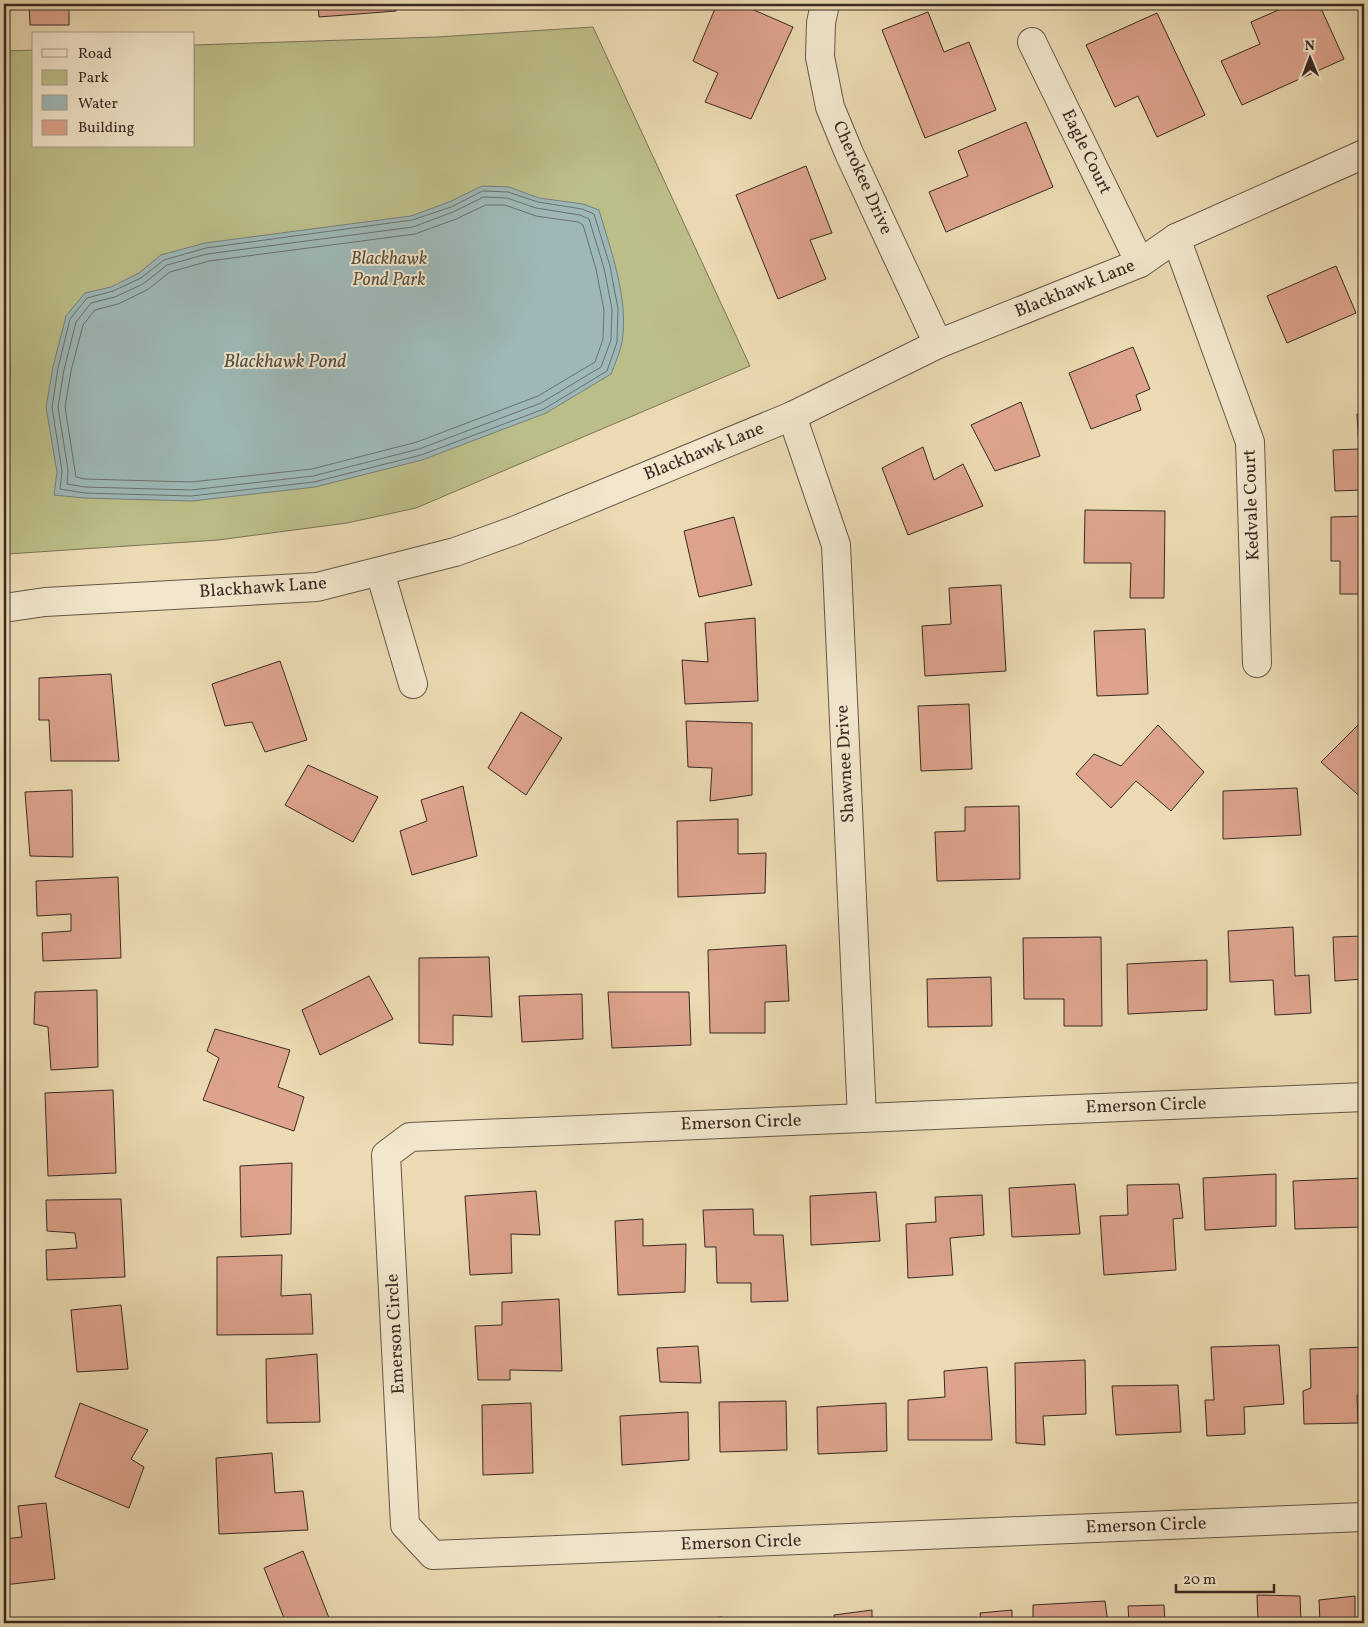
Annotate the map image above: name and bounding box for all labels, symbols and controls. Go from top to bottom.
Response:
legend [32,32,195,148]
north arrow [1286,32,1336,82]
text: N [1305,37,1315,56]
text: Road [78,44,112,65]
text: Park [78,68,109,89]
text: Water [78,94,118,115]
street label: Eagle Court [1055,105,1117,199]
street label: Cherokee Drive [826,117,898,239]
text: Building [78,118,135,139]
park label: Blackhawk Pond Park [351,247,427,293]
street label: Blackhawk Lane [1011,253,1139,325]
water label: Blackhawk Pond [224,349,346,375]
street label: Blackhawk Lane [640,416,768,488]
street label: Kedvale Court [1238,449,1266,561]
street label: Blackhawk Lane [198,571,328,605]
street label: Shawnee Drive [830,704,862,824]
street label: Emerson Circle [1085,1091,1207,1121]
street label: Emerson Circle [680,1108,802,1138]
street label: Emerson Circle [380,1273,412,1395]
street label: Emerson Circle [1085,1511,1207,1541]
street label: Emerson Circle [680,1528,802,1558]
scale bar [1176,1562,1273,1594]
text: 20 m [1183,1570,1216,1591]

